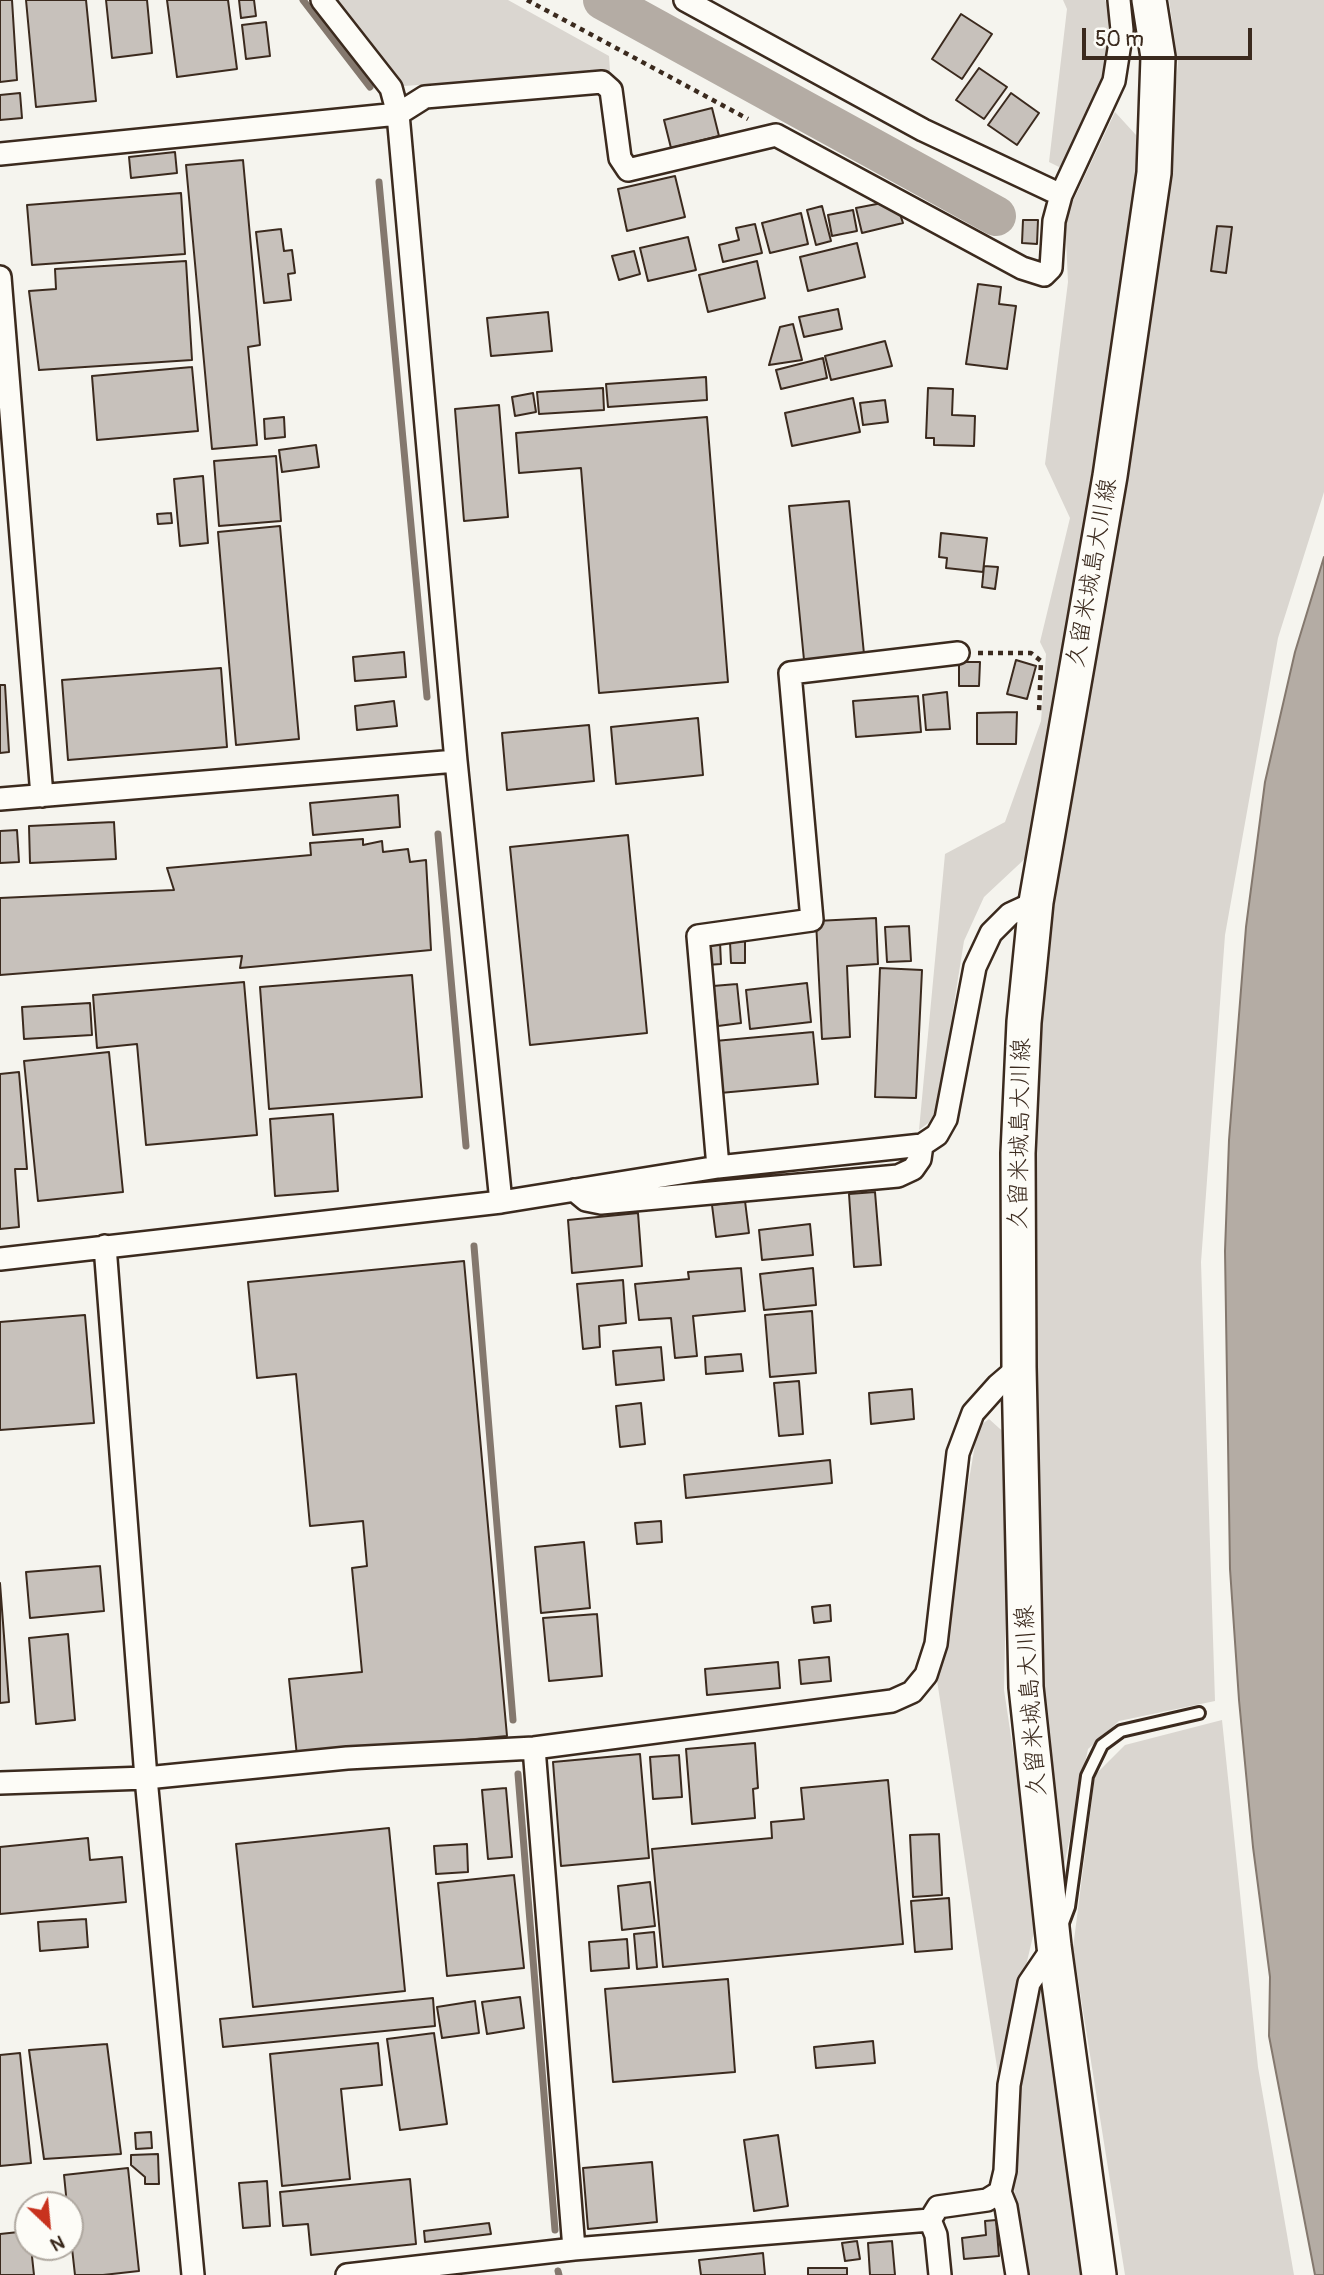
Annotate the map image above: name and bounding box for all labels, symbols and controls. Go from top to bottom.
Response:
scale bar [1086,14,1256,58]
text: 50 m [1095,26,1144,53]
street label: 久留米城島大川線 [1062,476,1124,670]
street label: 久留米城島大川線 [1005,1038,1037,1230]
street label: 久留米城島大川線 [1011,1604,1053,1798]
north arrow [14,2191,84,2261]
text: N [46,2229,68,2257]

